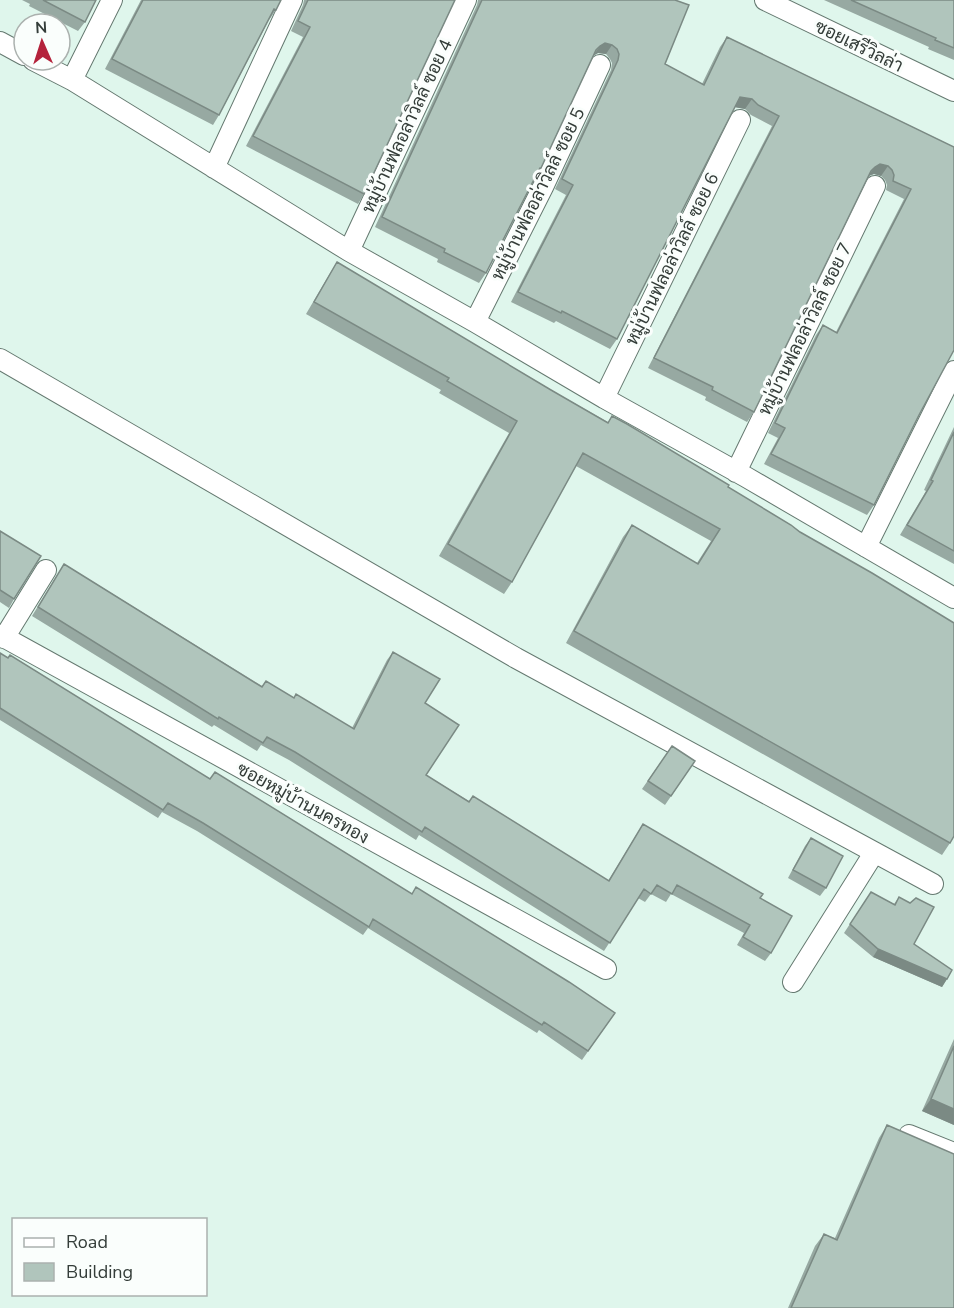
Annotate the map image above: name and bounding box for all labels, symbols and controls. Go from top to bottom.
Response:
north arrow [12,12,72,72]
street label: ซอยเสรีวิลล่า [811,13,908,78]
text: N [35,17,48,39]
street label: หมู่บ้านฟลอล่าวิลล์ ซอย 4 [355,34,459,217]
street label: หมู่บ้านฟลอล่าวิลล์ ซอย 5 [485,103,591,285]
street label: หมู่บ้านฟลอล่าวิลล์ ซอย 6 [619,168,725,350]
street label: หมู่บ้านฟลอล่าวิลล์ ซอย 7 [752,238,858,420]
street label: ซอยหมู่บ้านนครทอง [232,757,373,850]
legend [12,1218,207,1296]
text: Road [66,1230,108,1254]
text: Building [66,1260,133,1284]

